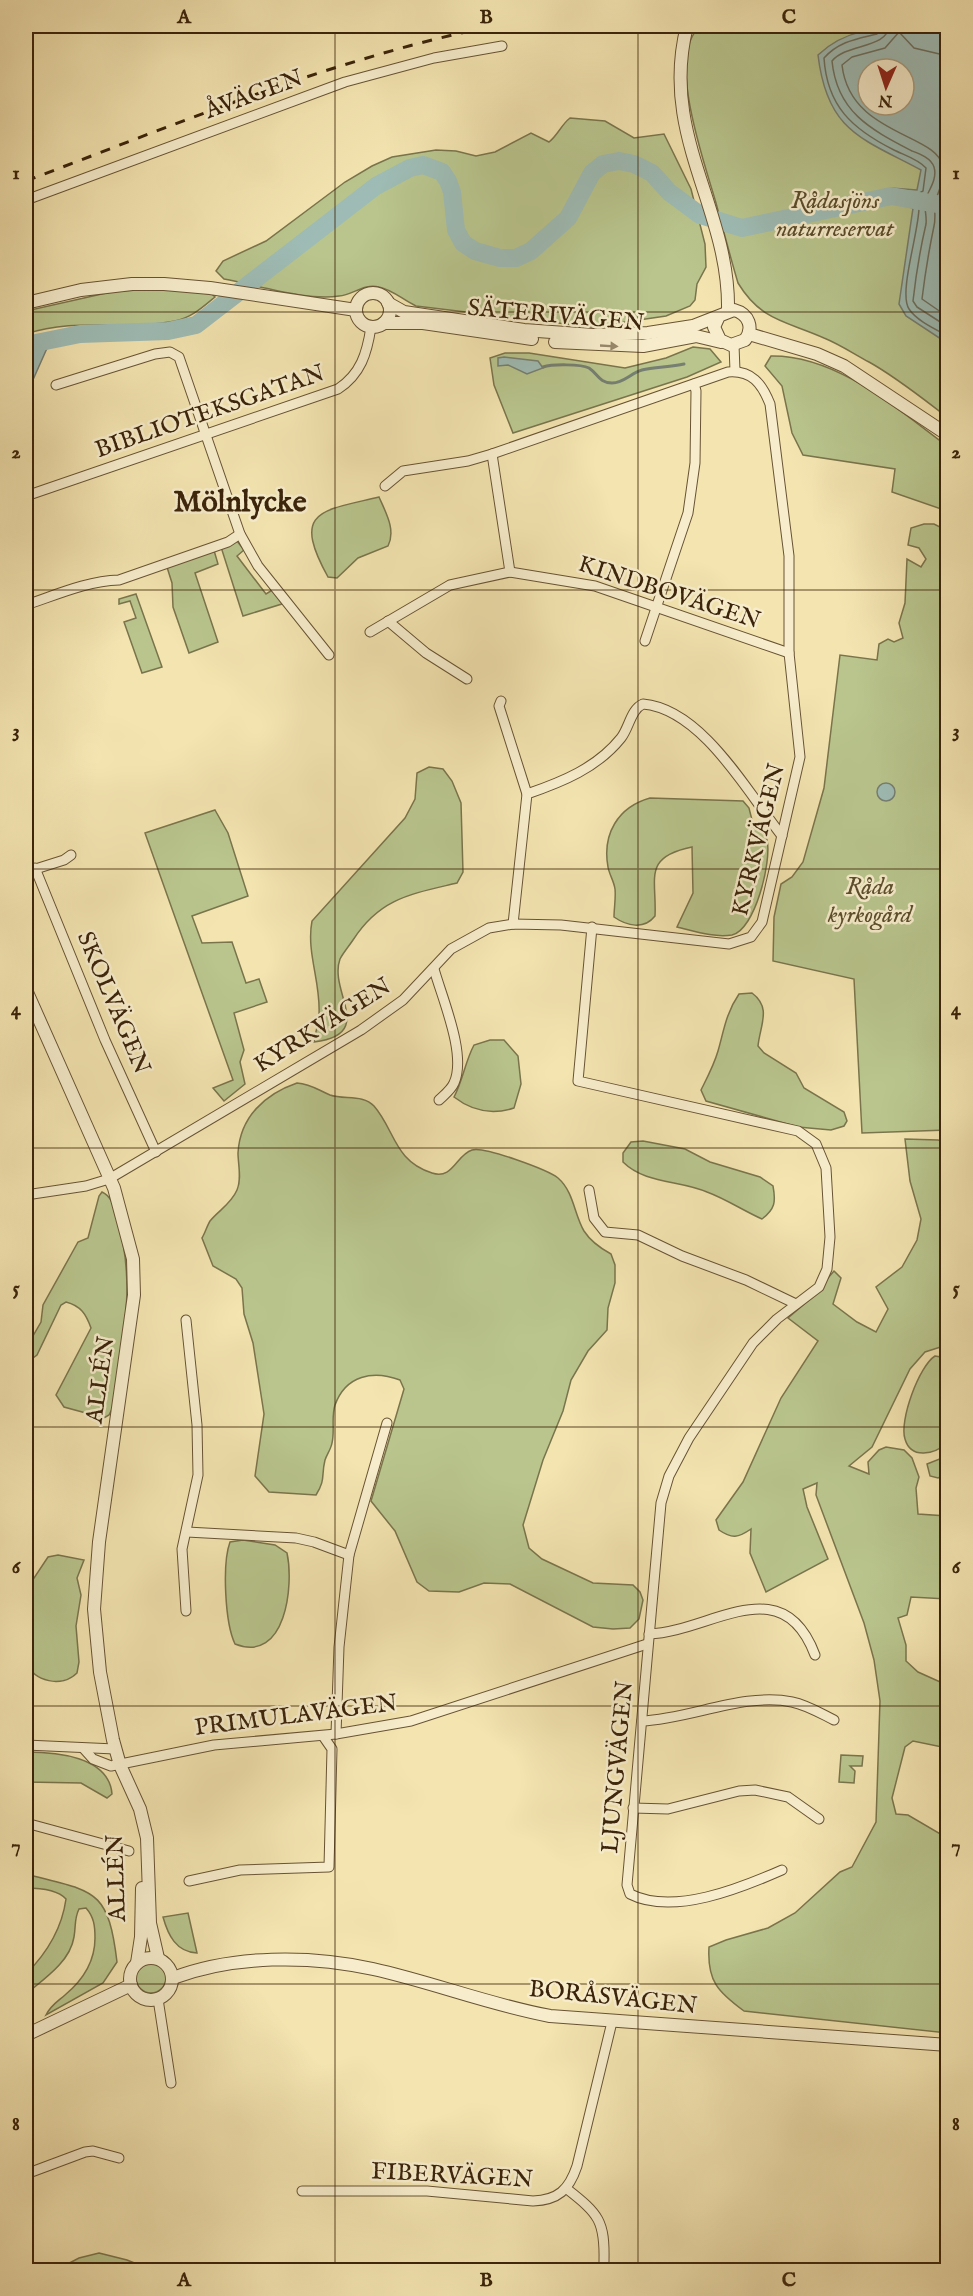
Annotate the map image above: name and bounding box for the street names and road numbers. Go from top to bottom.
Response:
street label: ÅVÄGEN [200,63,307,127]
street label: SÄTERIVÄGEN [466,293,646,339]
street label: BIBLIOTEKSGATAN [91,358,329,466]
street label: KINDBOVÄGEN [574,549,764,637]
street label: KYRKVÄGEN [725,760,793,920]
street label: SKOLVÄGEN [69,927,157,1079]
street label: KYRKVÄGEN [249,971,398,1081]
street label: ALLÉN [79,1334,122,1427]
street label: LJUNGVÄGEN [595,1679,641,1854]
street label: PRIMULAVÄGEN [193,1688,399,1744]
street label: ALLÉN [100,1833,134,1923]
street label: BORÅSVÄGEN [527,1974,699,2022]
street label: FIBERVÄGEN [370,2156,534,2196]

